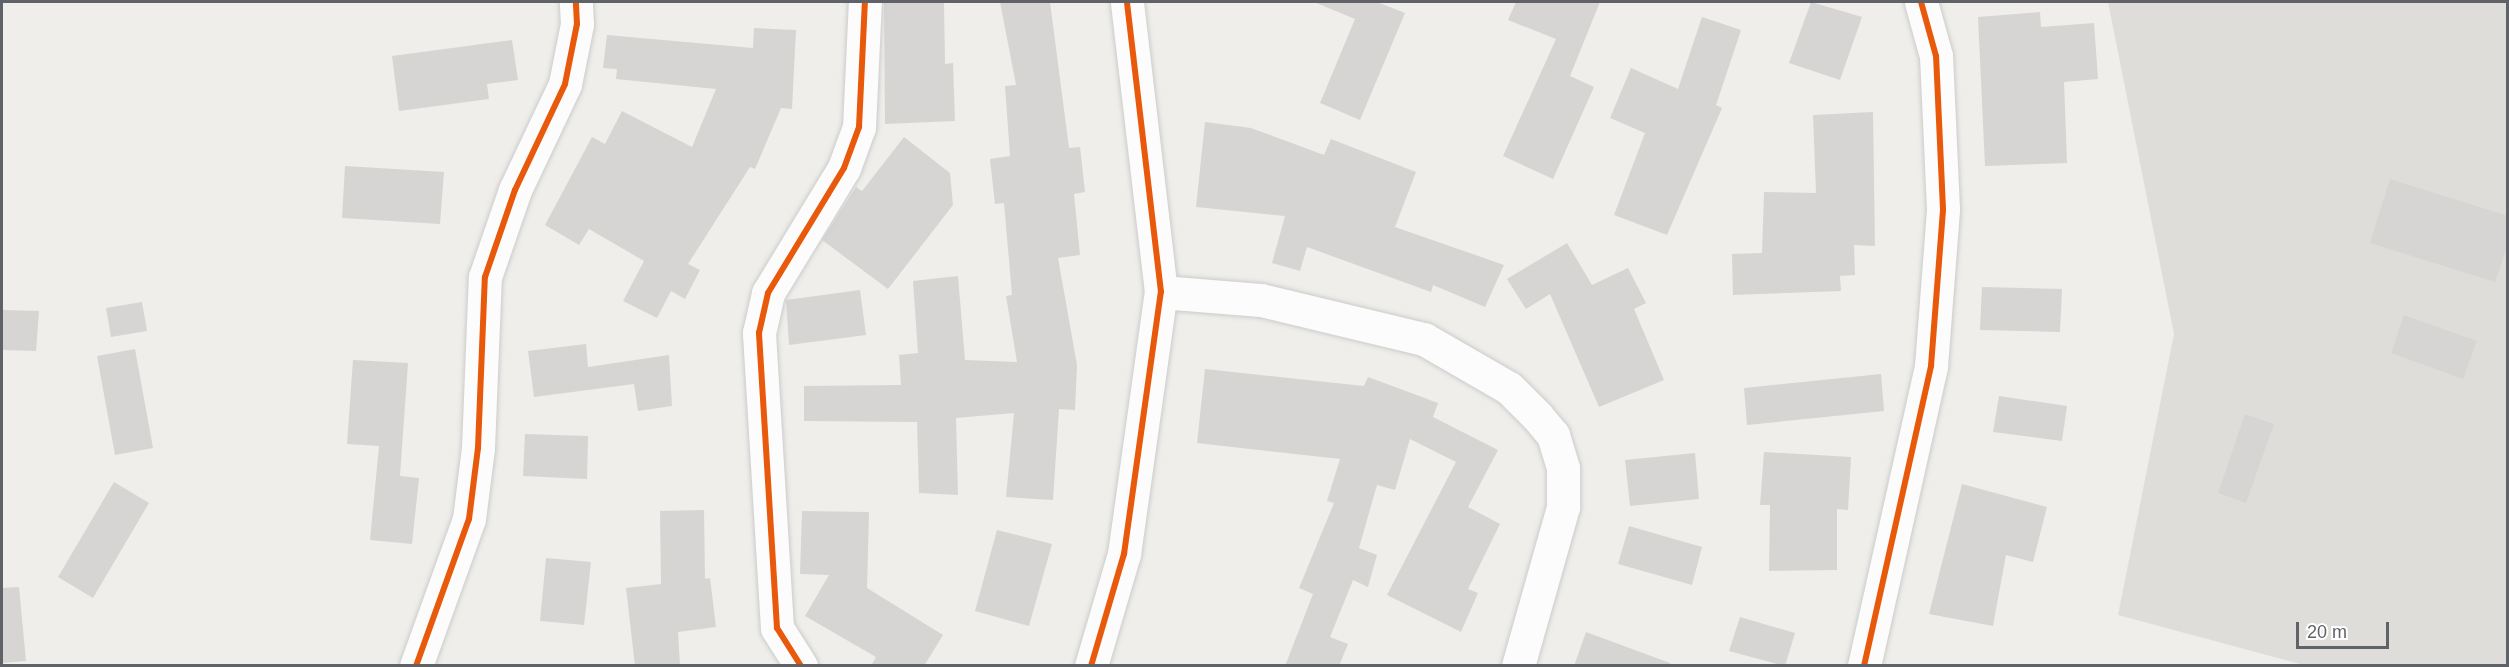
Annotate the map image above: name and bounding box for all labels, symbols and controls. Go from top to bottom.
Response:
scale bar [2299,610,2392,648]
text: 20 m [2307,622,2347,642]

